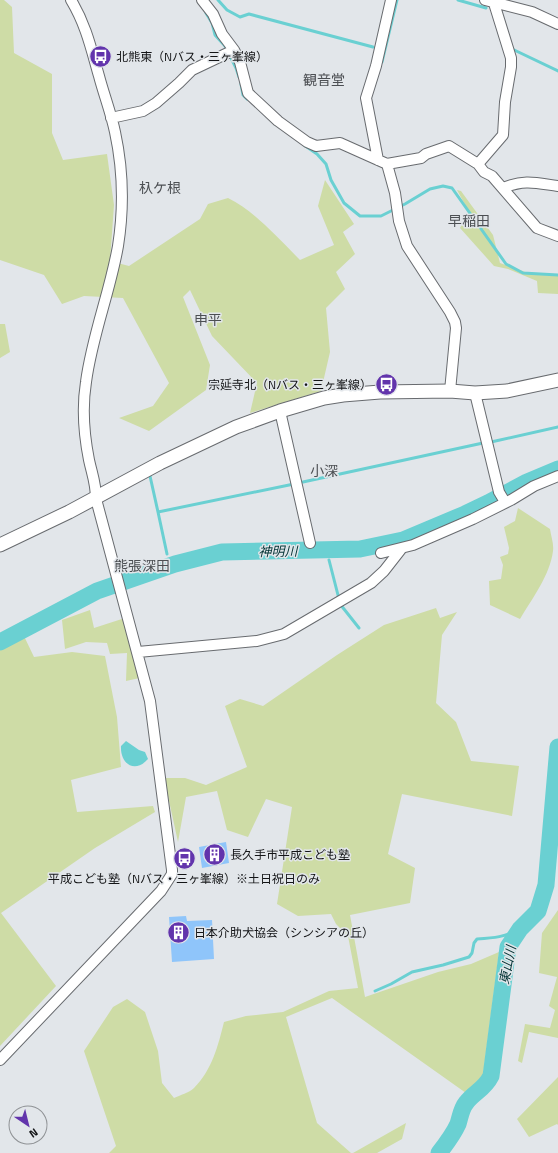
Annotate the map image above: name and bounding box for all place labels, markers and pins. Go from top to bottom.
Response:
bus stop icon: 北熊東（Nバス・三ヶ峯線） [87,44,113,70]
place label: 北熊東（Nバス・三ヶ峯線） [116,47,268,66]
bus stop icon: 宗延寺北（Nバス・三ヶ峯線） [374,372,400,398]
place label: 宗延寺北（Nバス・三ヶ峯線） [208,375,372,394]
building icon: 長久手市平成こども塾 [201,842,227,868]
bus stop icon: 平成こども塾（Nバス・三ヶ峯線）※土日祝日のみ [171,845,197,871]
place label: 長久手市平成こども塾 [230,845,350,864]
place label: 平成こども塾（Nバス・三ヶ峯線）※土日祝日のみ [48,869,320,888]
building icon: 日本介助犬協会（シンシアの丘） [166,920,192,946]
place label: 日本介助犬協会（シンシアの丘） [194,923,374,942]

